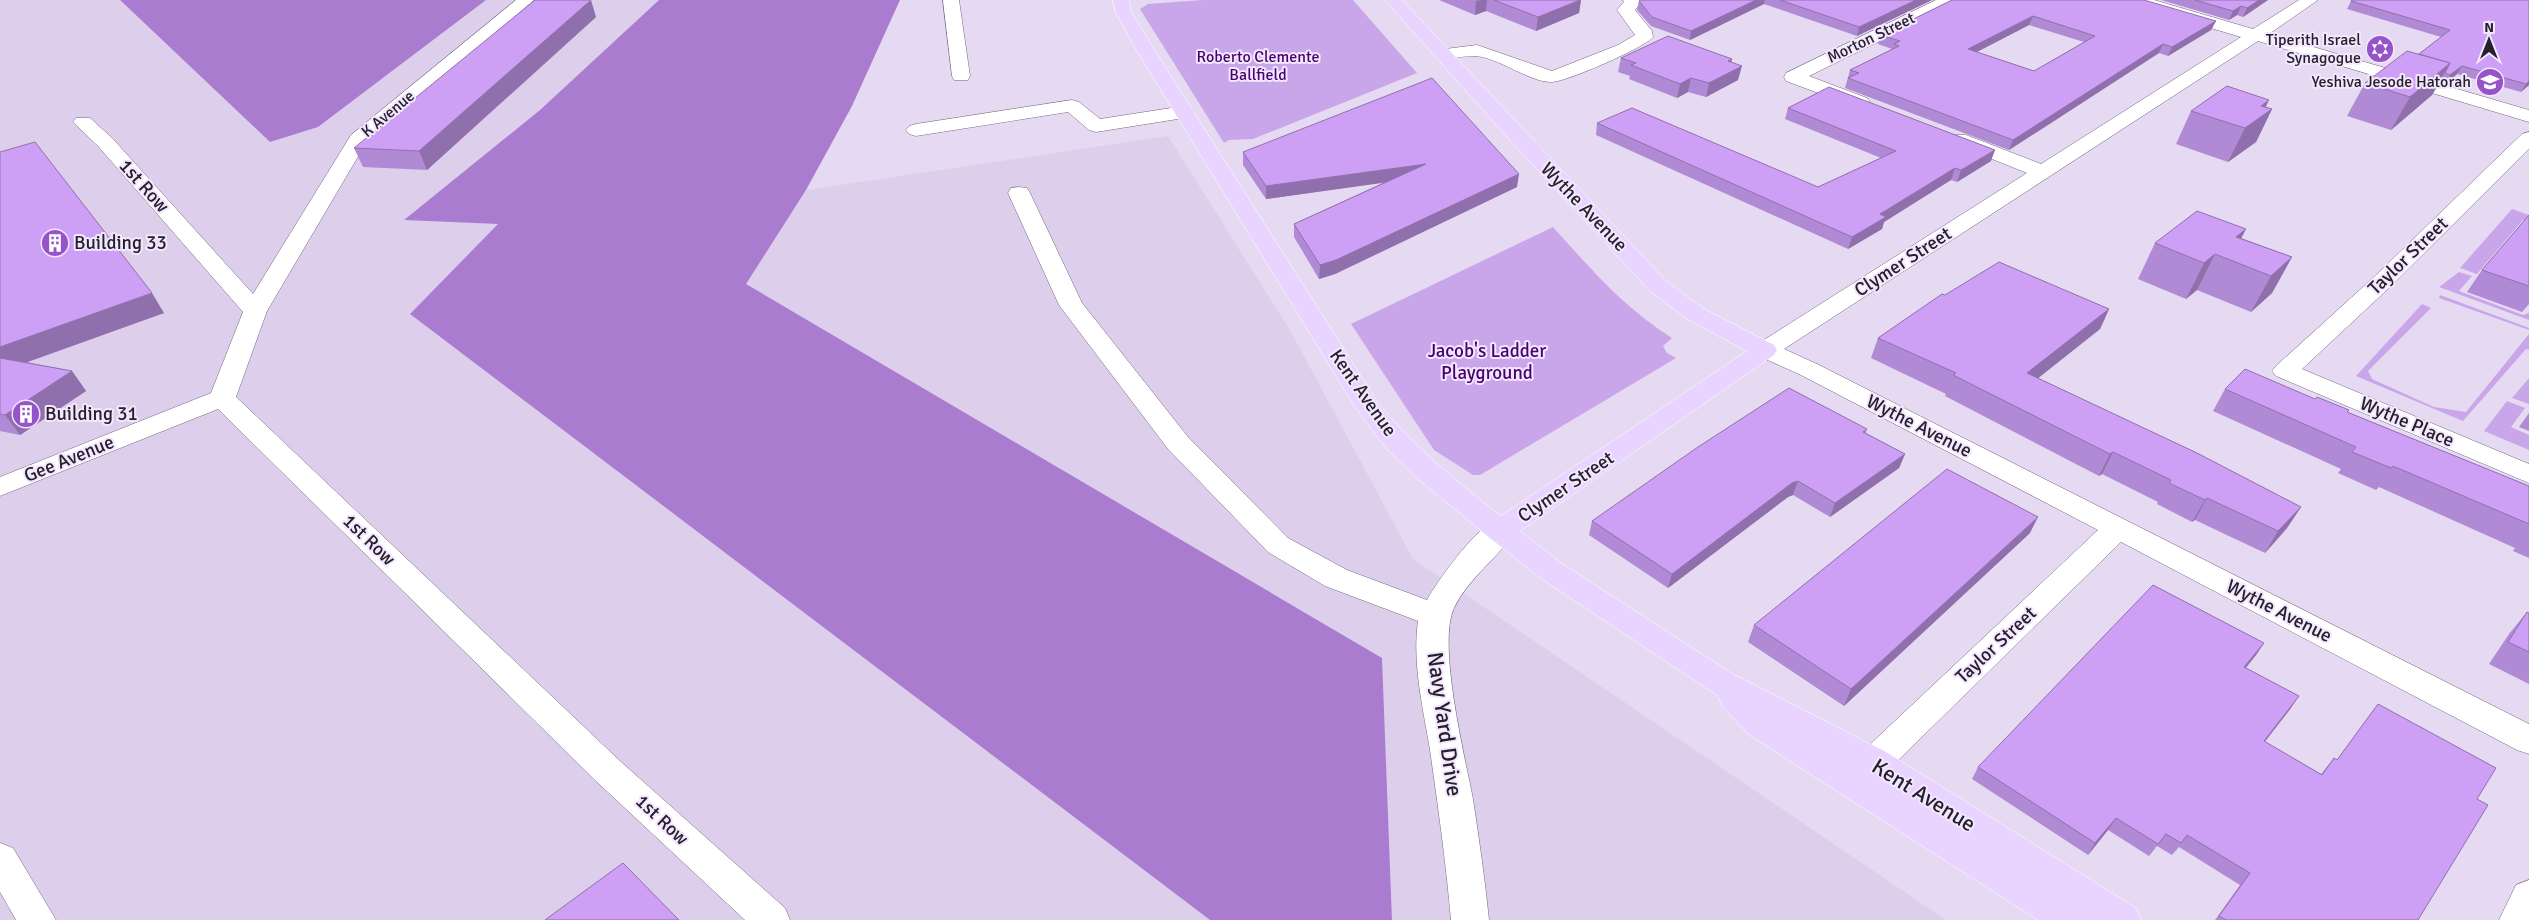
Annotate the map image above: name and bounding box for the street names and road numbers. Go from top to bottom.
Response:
street label: Morton Street [1824,8,1919,68]
street label: K Avenue [357,86,419,142]
street label: 1st Row [114,154,175,218]
street label: Wythe Avenue [1535,157,1633,257]
street label: Taylor Street [2363,212,2453,300]
street label: Clymer Street [1850,222,1956,302]
street label: Kent Avenue [1324,345,1402,441]
street label: Wythe Avenue [1862,389,1976,463]
street label: Wythe Place [2356,391,2458,453]
street label: Gee Avenue [21,430,117,488]
street label: Clymer Street [1513,446,1619,528]
street label: 1st Row [338,509,401,571]
street label: Wythe Avenue [2222,574,2336,648]
street label: Taylor Street [1950,601,2042,689]
street label: Navy Yard Drive [1421,650,1469,798]
street label: Kent Avenue [1867,753,1981,837]
street label: 1st Row [630,789,694,851]

